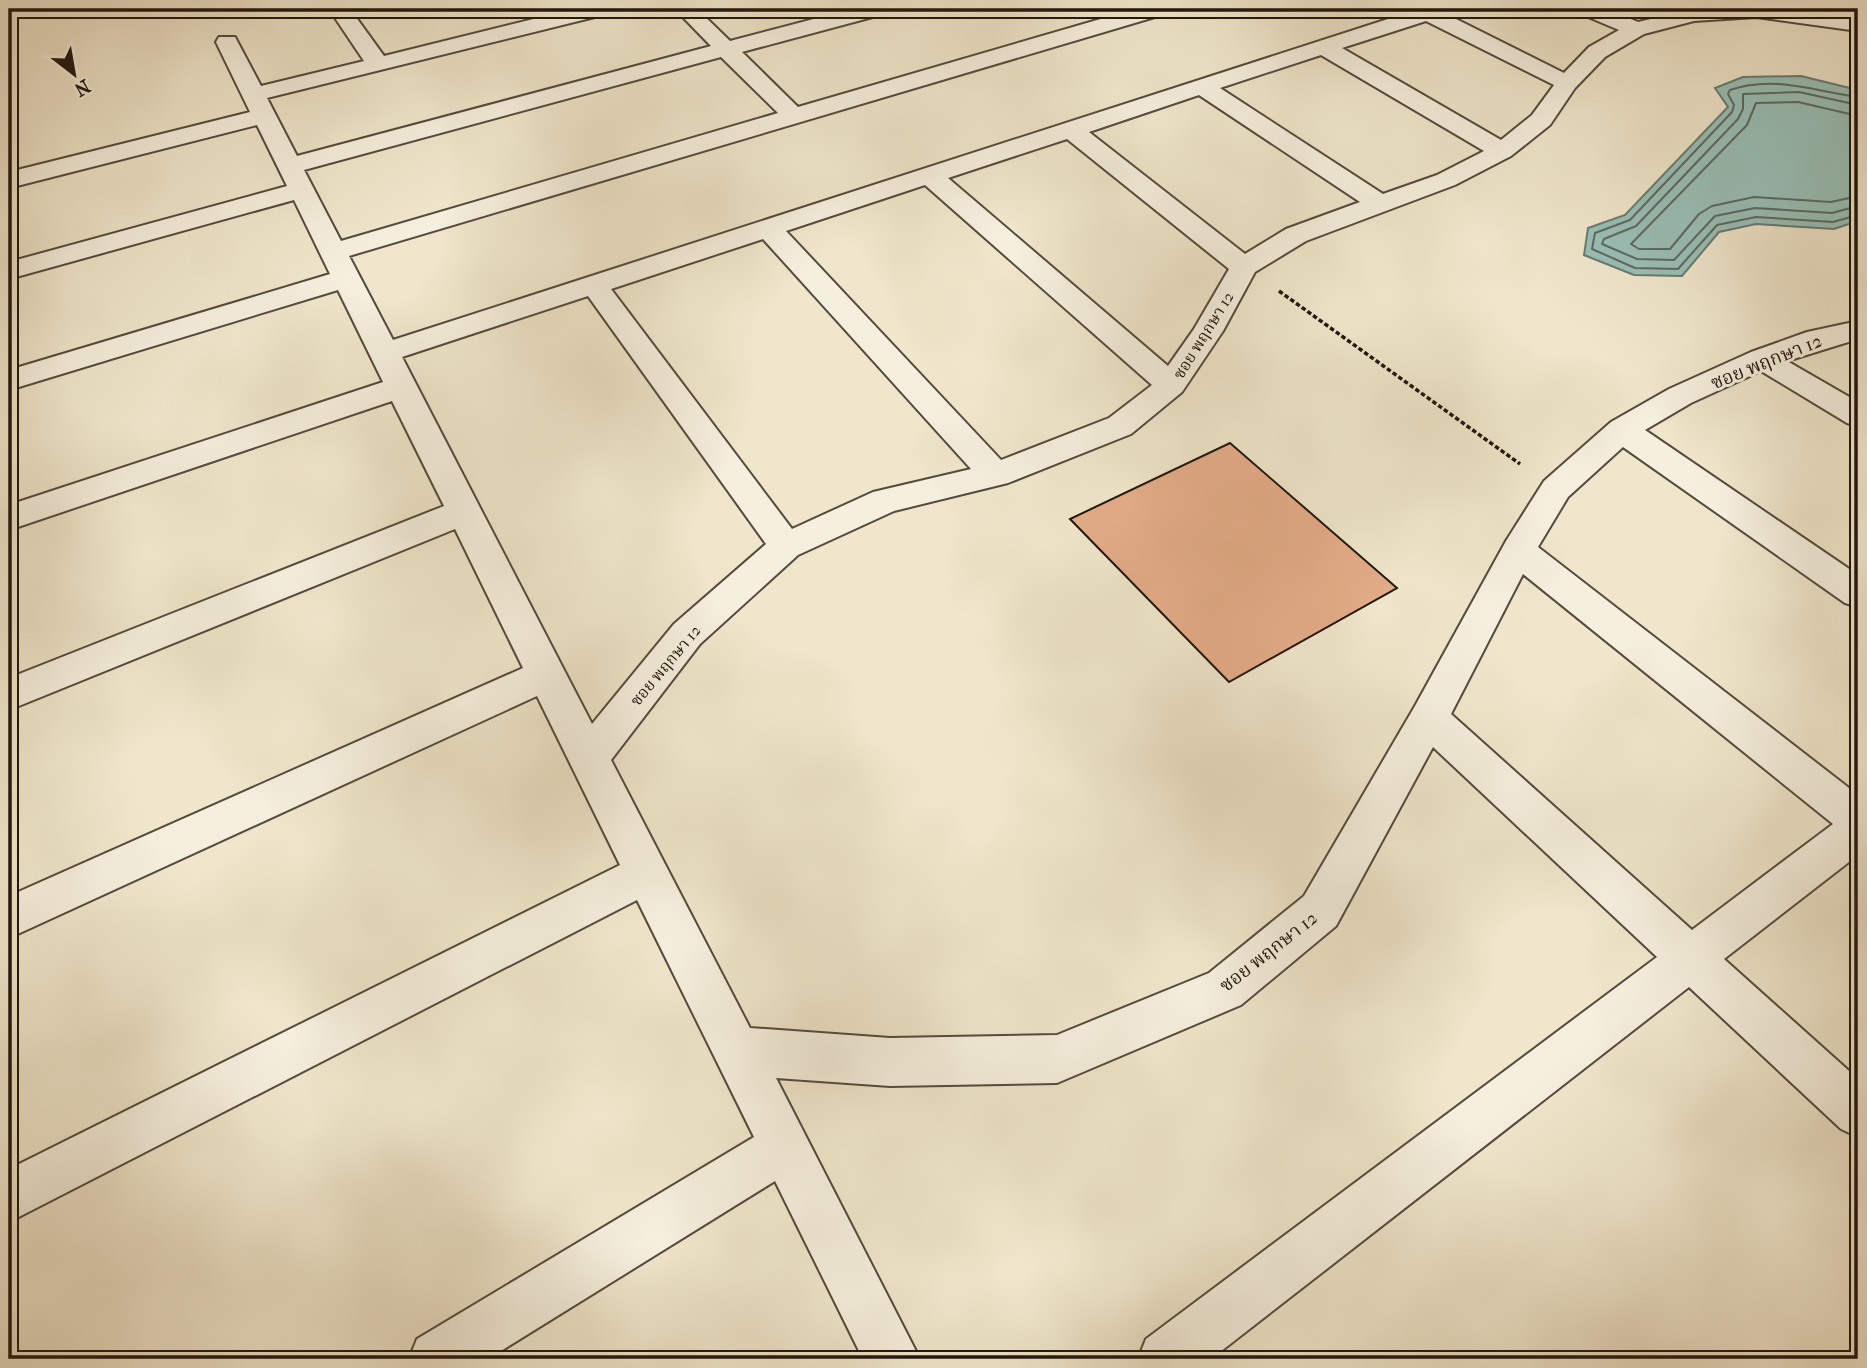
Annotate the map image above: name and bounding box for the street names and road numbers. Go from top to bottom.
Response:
street label: ซอย พฤกษา 12 [1169,288,1238,382]
street label: ซอย พฤกษา 12 [1708,330,1825,394]
street label: ซอย พฤกษา 12 [626,621,705,709]
street label: ซอย พฤกษา 12 [1215,907,1322,997]

